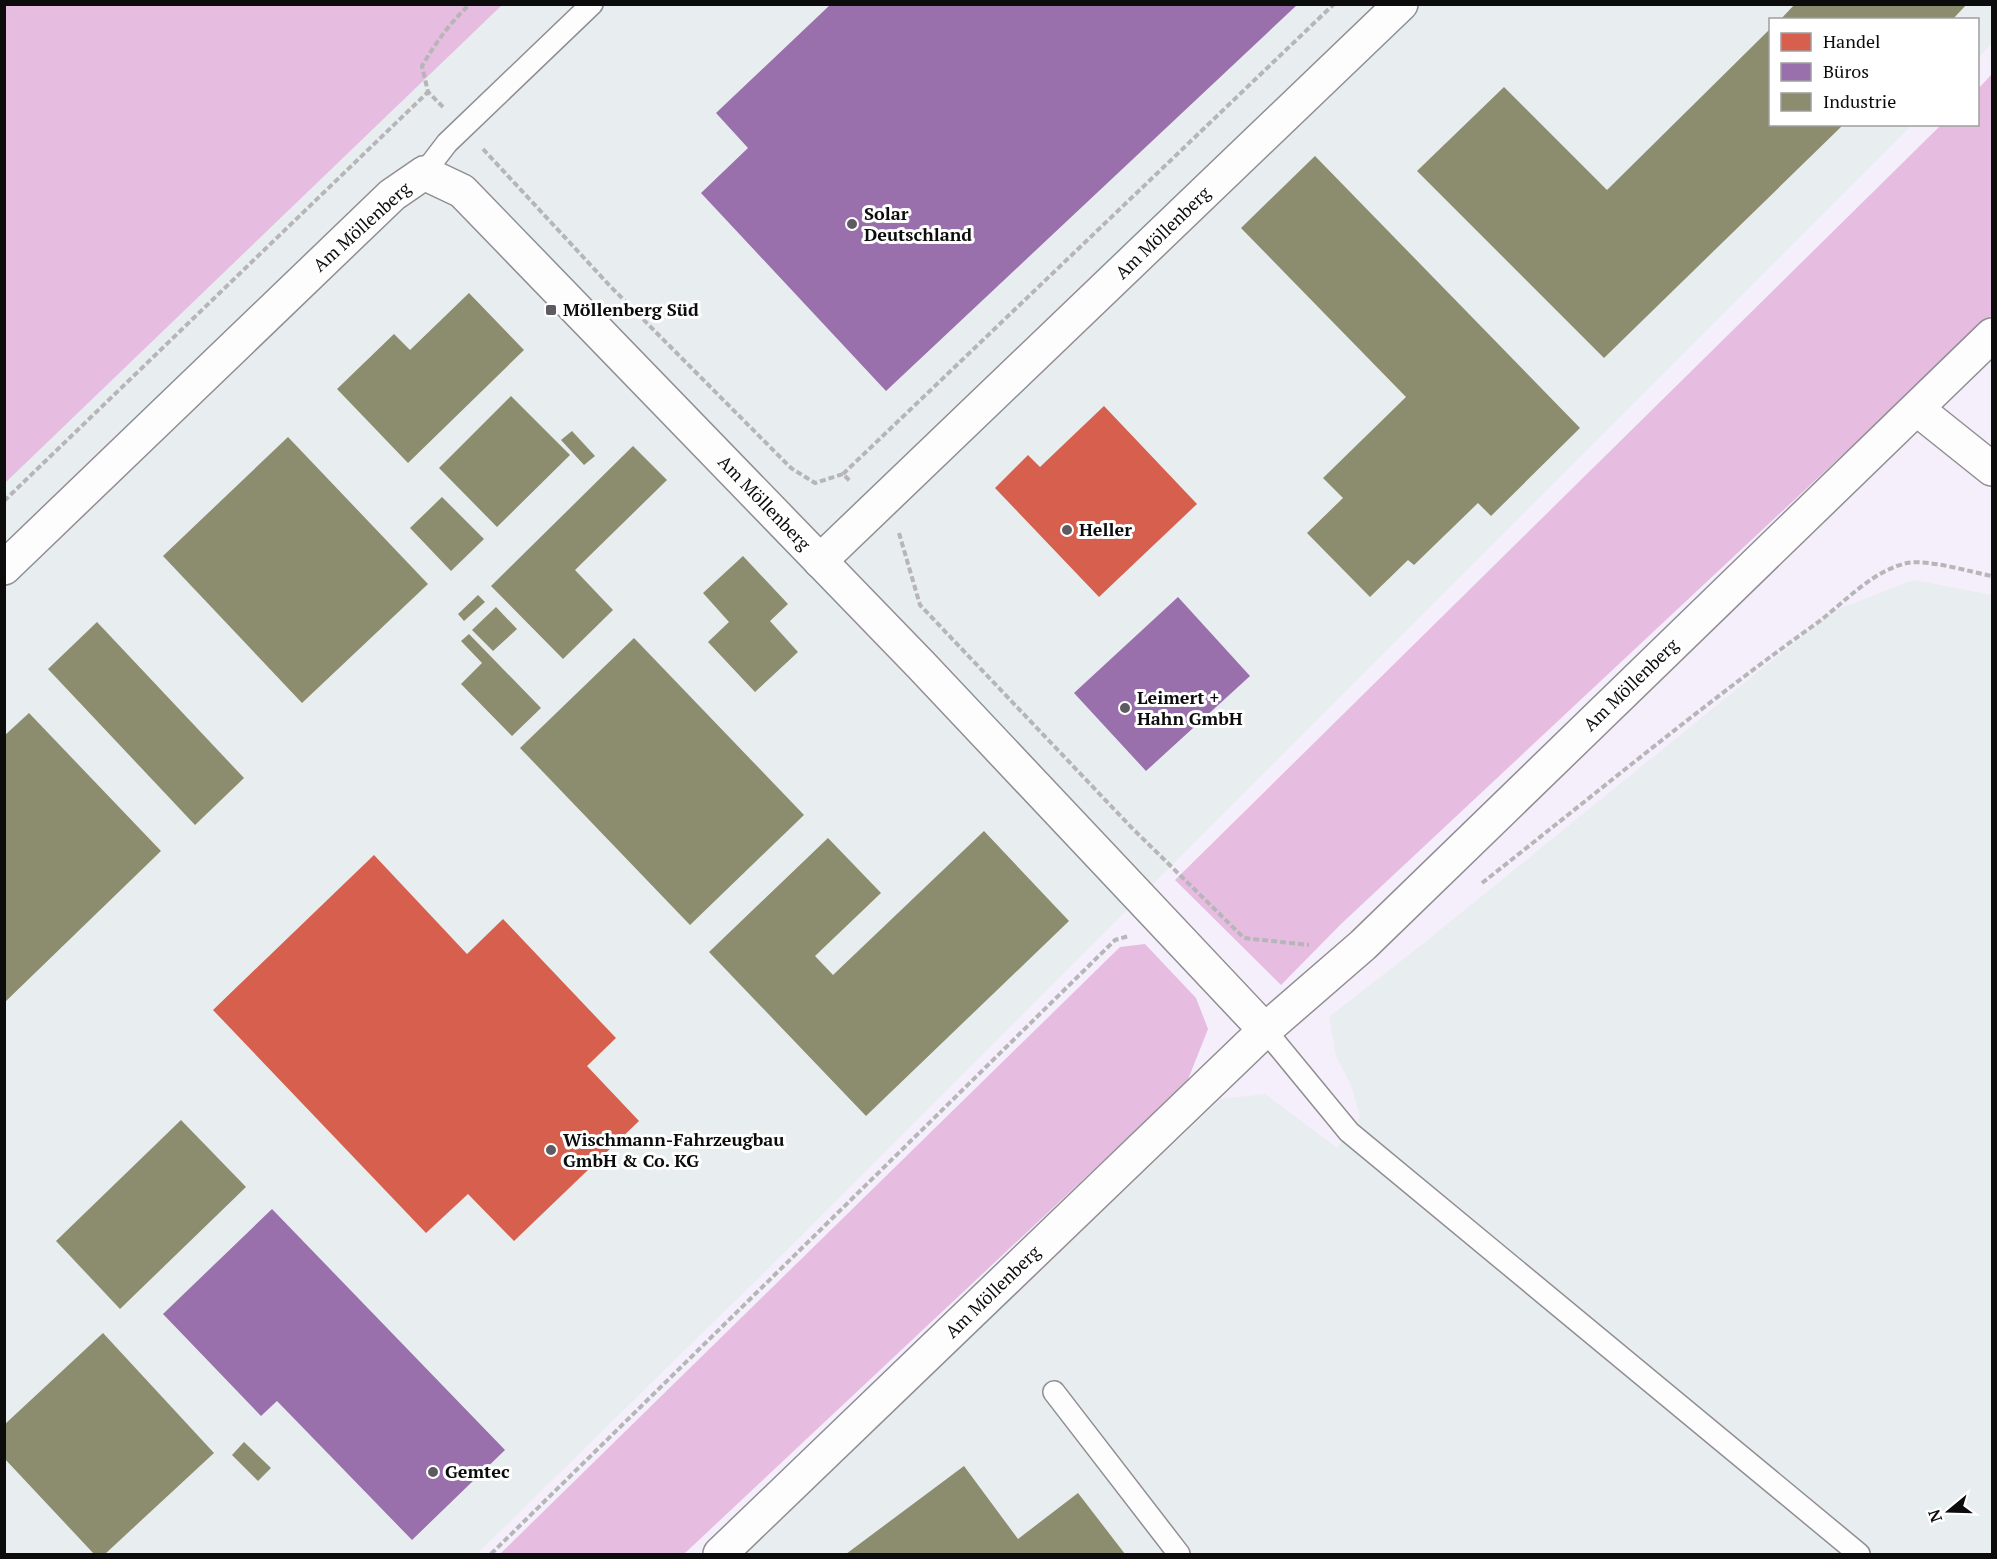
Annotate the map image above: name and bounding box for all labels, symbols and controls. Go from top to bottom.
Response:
legend [1769,18,1979,126]
text: Handel [1823,29,1880,53]
text: Büros [1823,59,1869,83]
text: Industrie [1823,89,1896,113]
street label: Am Möllenberg [307,176,416,277]
street label: Am Möllenberg [1110,180,1215,284]
place label: Solar Deutschland [864,201,972,246]
marker: Solar Deutschland [845,217,859,231]
place label: Möllenberg Süd [563,297,699,321]
marker: Möllenberg Süd [544,303,558,317]
street label: Am Möllenberg [713,450,817,555]
place label: Heller [1079,517,1132,541]
marker: Heller [1060,523,1074,537]
street label: Am Möllenberg [1578,632,1683,736]
place label: Leimert + Hahn GmbH [1137,685,1243,730]
marker: Leimert + Hahn GmbH [1118,701,1132,715]
place label: Wischmann-Fahrzeugbau GmbH & Co. KG [563,1127,785,1172]
marker: Wischmann-Fahrzeugbau GmbH & Co. KG [544,1143,558,1157]
street label: Am Möllenberg [940,1239,1045,1343]
place label: Gemtec [445,1459,510,1483]
marker: Gemtec [426,1465,440,1479]
north arrow [1919,1481,1979,1541]
text: N [1922,1507,1947,1525]

